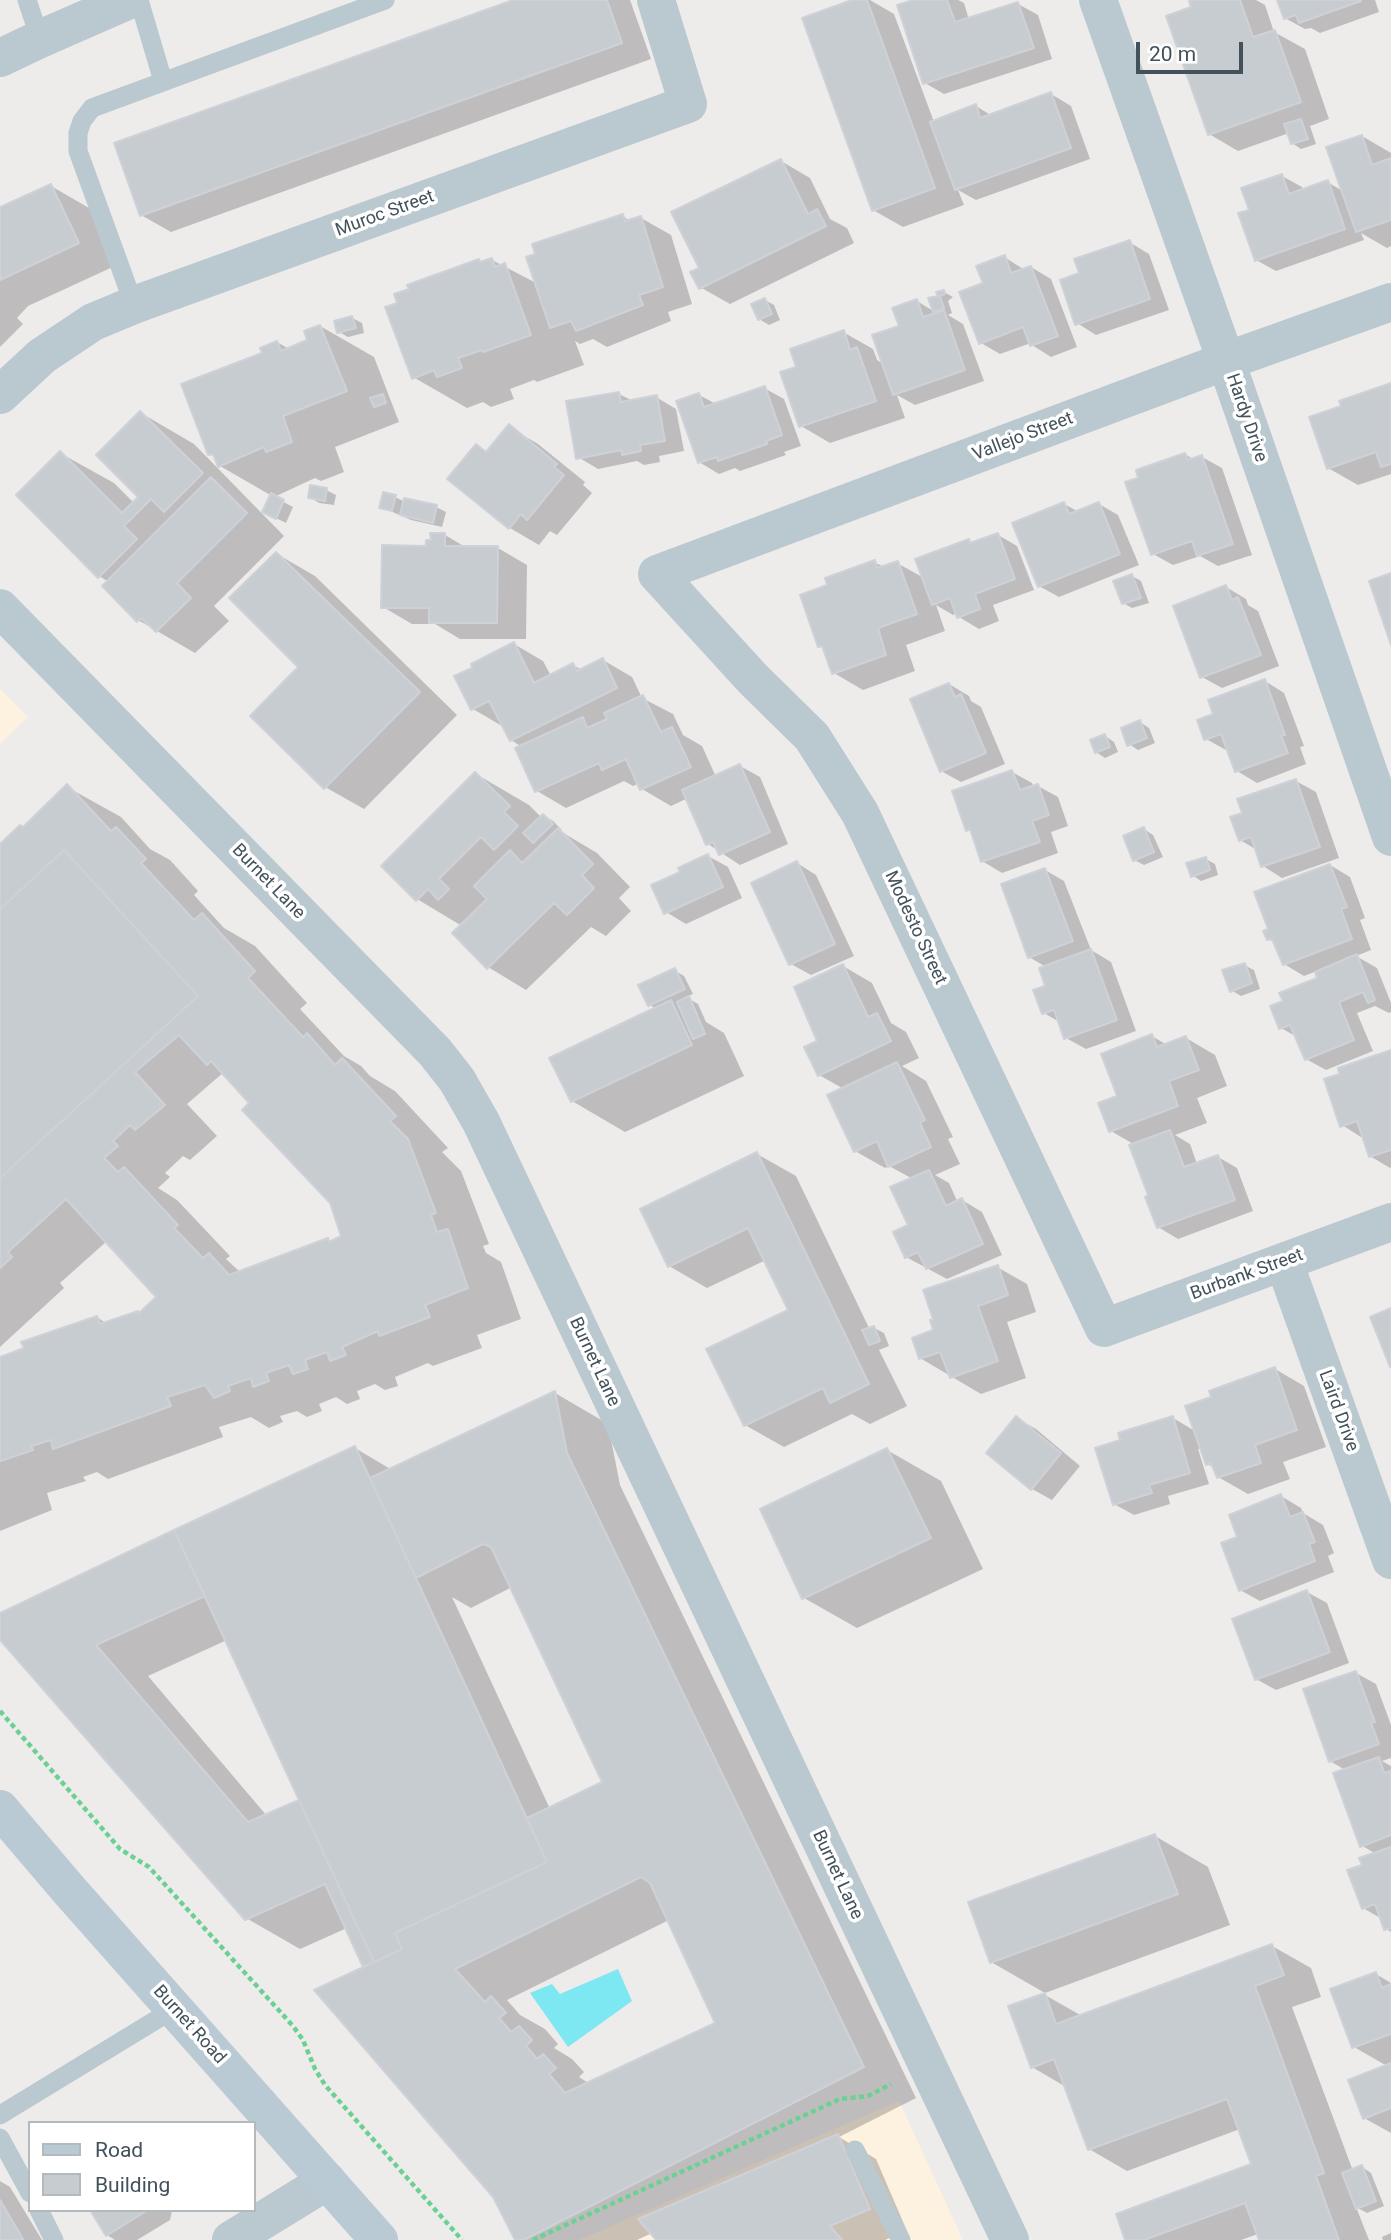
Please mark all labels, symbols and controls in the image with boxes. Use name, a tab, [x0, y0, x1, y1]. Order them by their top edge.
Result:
scale bar	[1139, 28, 1246, 72]
text: 20 m	[1149, 42, 1196, 66]
street label: Muroc Street	[333, 186, 437, 242]
street label: Hardy Drive	[1221, 371, 1271, 465]
street label: Vallejo Street	[970, 408, 1076, 466]
street label: Burnet Lane	[227, 840, 309, 924]
street label: Modesto Street	[879, 868, 951, 988]
street label: Burbank Street	[1188, 1245, 1306, 1305]
street label: Burnet Lane	[564, 1314, 624, 1410]
street label: Laird Drive	[1313, 1367, 1363, 1455]
street label: Burnet Lane	[807, 1827, 867, 1923]
street label: Burnet Road	[148, 1981, 230, 2069]
legend	[28, 2121, 256, 2212]
text: Road	[95, 2138, 143, 2162]
text: Building	[95, 2173, 170, 2197]

